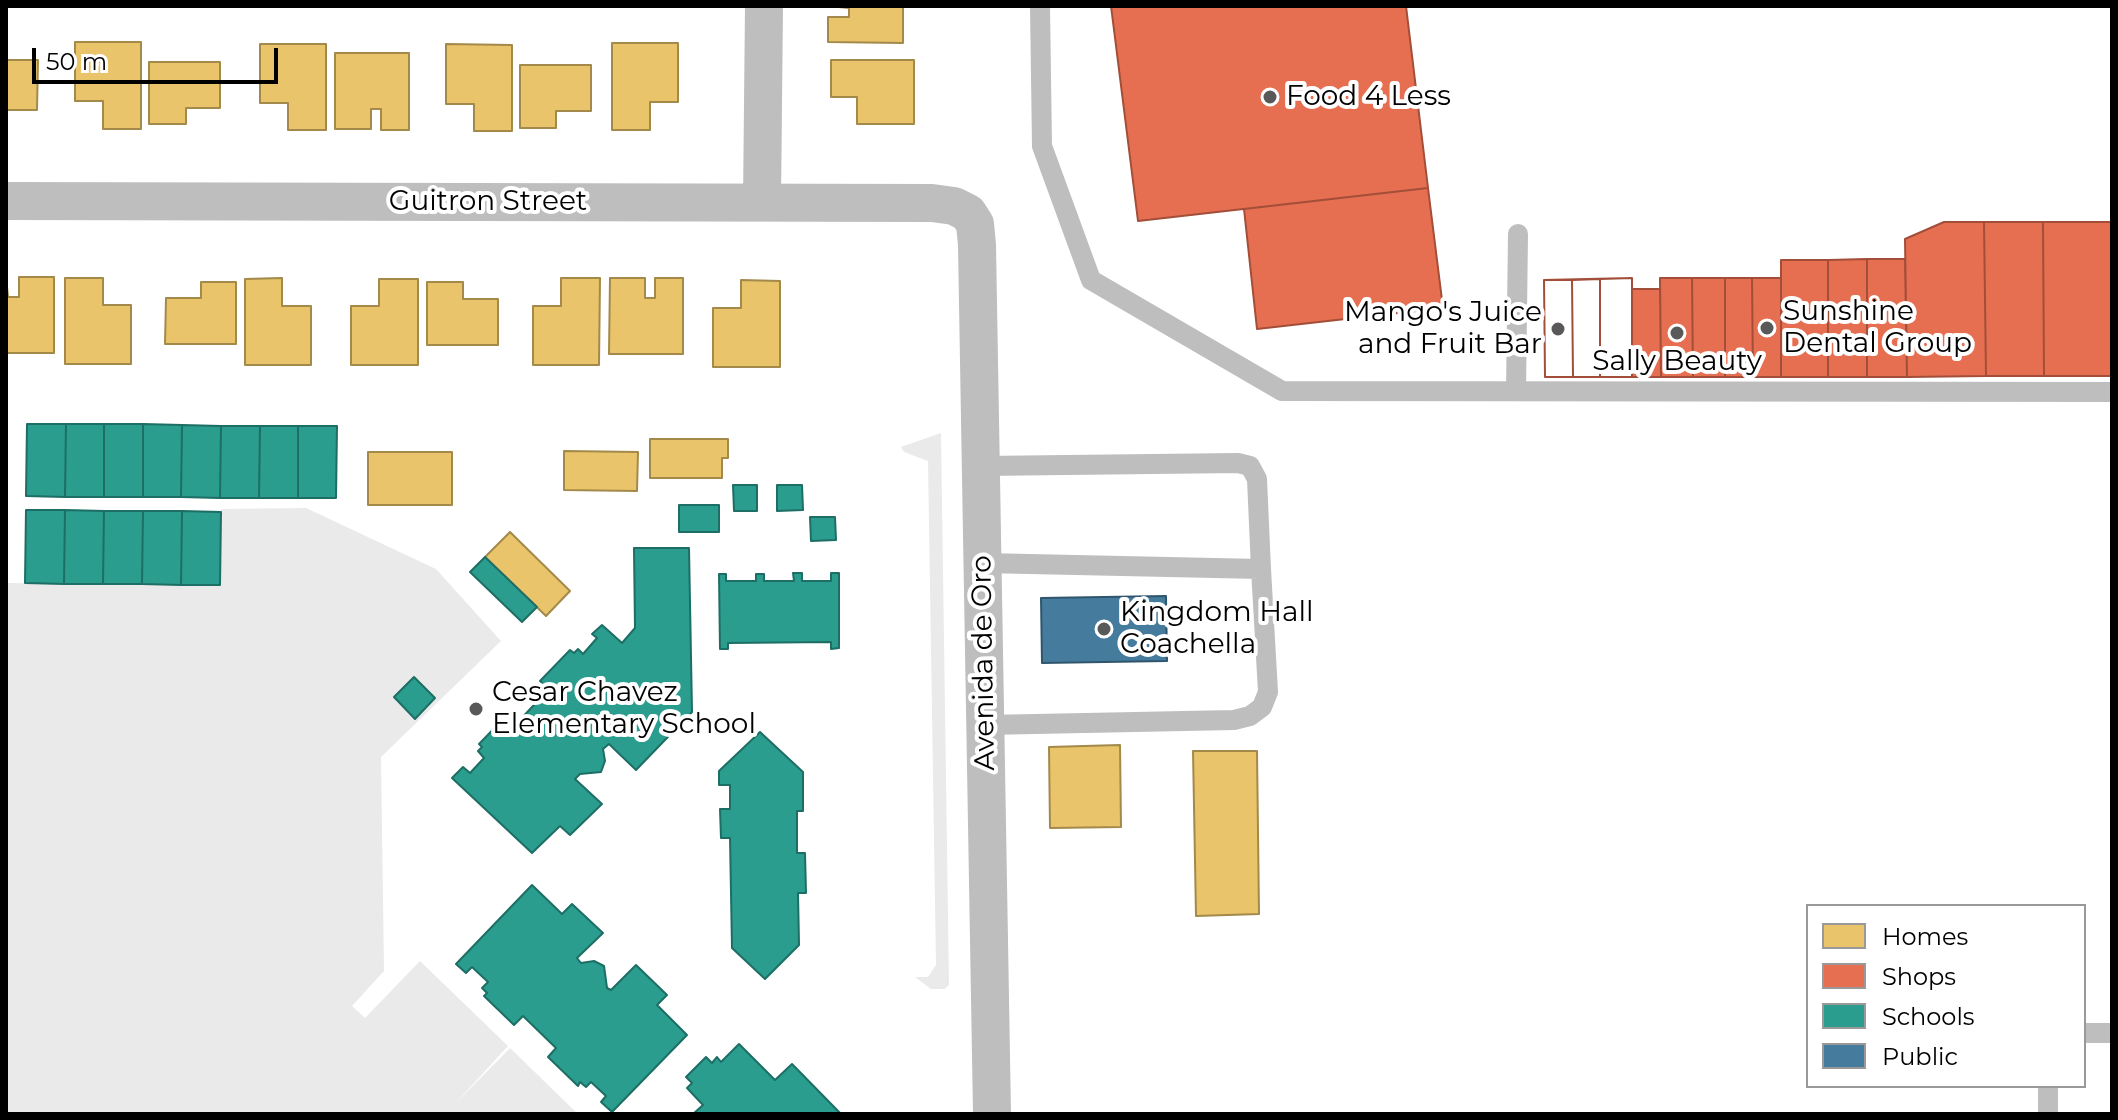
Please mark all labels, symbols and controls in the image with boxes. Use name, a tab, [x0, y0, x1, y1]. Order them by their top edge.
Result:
scale bar	[36, 32, 282, 82]
text: 50 m	[46, 47, 107, 76]
place label: Food 4 Less	[1286, 80, 1451, 114]
marker: Food 4 Less	[1261, 88, 1279, 106]
street label: Guitron Street	[389, 185, 587, 219]
place label: Sunshine Dental Group	[1783, 295, 1972, 361]
place label: Mango's Juice and Fruit Bar	[1344, 296, 1542, 362]
marker: Sunshine Dental Group	[1758, 319, 1776, 337]
marker: Mango's Juice and Fruit Bar	[1549, 320, 1567, 338]
marker: Sally Beauty	[1668, 324, 1686, 342]
place label: Sally Beauty	[1592, 345, 1762, 379]
street label: Avenida de Oro	[965, 555, 1003, 771]
place label: Kingdom Hall Coachella	[1120, 596, 1313, 662]
marker: Kingdom Hall Coachella	[1095, 620, 1113, 638]
place label: Cesar Chavez Elementary School	[492, 676, 756, 742]
marker: Cesar Chavez Elementary School	[467, 700, 485, 718]
legend	[1806, 904, 2086, 1088]
text: Homes	[1882, 922, 1968, 951]
text: Shops	[1882, 962, 1956, 991]
text: Schools	[1882, 1002, 1975, 1031]
text: Public	[1882, 1042, 1958, 1071]

